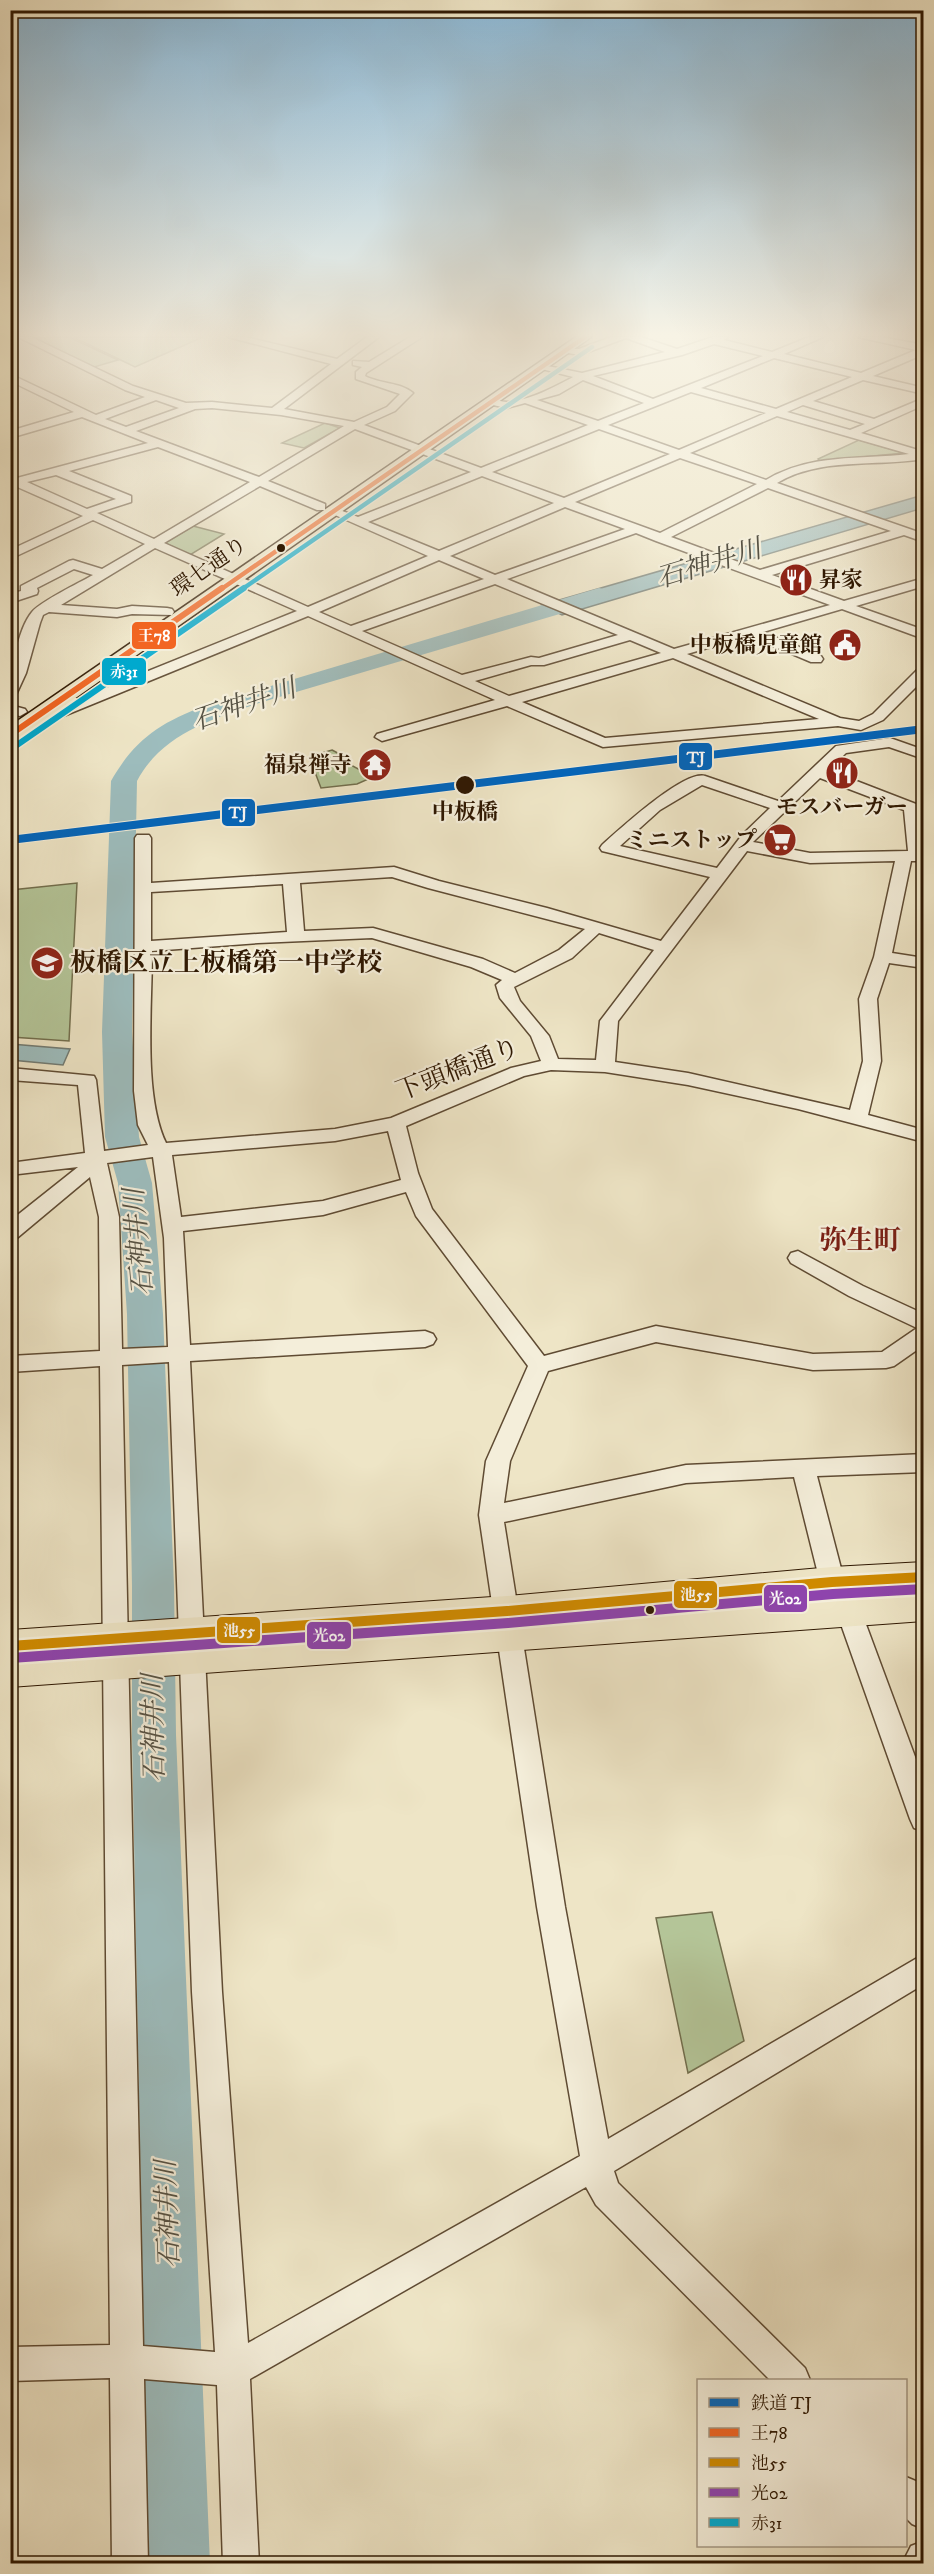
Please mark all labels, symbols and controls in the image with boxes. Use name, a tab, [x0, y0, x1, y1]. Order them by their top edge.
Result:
street label: 環七通り	[165, 531, 253, 603]
water label: 石神井川	[652, 531, 768, 596]
unlabelled marker	[275, 542, 287, 554]
restaurant icon: 昇家	[778, 562, 814, 598]
place label: 昇家	[819, 567, 863, 594]
line badge: 王78	[131, 621, 177, 650]
text: 王78	[138, 626, 170, 646]
public building icon: 中板橋児童館	[827, 627, 863, 663]
place label: 中板橋児童館	[690, 632, 822, 659]
line badge: 赤31	[101, 657, 147, 686]
text: 赤31	[110, 662, 138, 682]
water label: 石神井川	[187, 670, 303, 739]
line badge: TJ	[678, 742, 713, 771]
temple icon: 福泉禅寺	[357, 747, 393, 783]
text: TJ	[686, 748, 706, 768]
place label: 福泉禅寺	[264, 752, 352, 779]
restaurant icon: モスバーガー	[824, 755, 860, 791]
marker: 中板橋	[454, 774, 476, 796]
place label: モスバーガー	[776, 794, 908, 821]
line badge: TJ	[221, 798, 256, 827]
place label: 中板橋	[432, 799, 498, 826]
text: TJ	[228, 803, 248, 823]
supermarket icon: ミニストップ	[762, 822, 798, 858]
place label: ミニストップ	[626, 827, 757, 854]
school or university icon: 板橋区立上板橋第一中学校	[29, 945, 65, 981]
place label: 板橋区立上板橋第一中学校	[70, 947, 382, 980]
street label: 下頭橋通り	[391, 1031, 525, 1109]
water label: 石神井川	[117, 1184, 161, 1297]
district label: 弥生町	[820, 1224, 901, 1258]
line badge: 池55	[673, 1580, 718, 1609]
line badge: 光02	[763, 1584, 808, 1613]
text: 池55	[680, 1585, 712, 1605]
text: 光02	[769, 1589, 802, 1609]
unlabelled marker	[644, 1604, 656, 1616]
line badge: 池55	[216, 1616, 261, 1644]
text: 池55	[223, 1621, 255, 1641]
line badge: 光02	[306, 1621, 352, 1650]
text: 光02	[313, 1626, 346, 1646]
water label: 石神井川	[136, 1671, 172, 1782]
water label: 石神井川	[149, 2156, 187, 2269]
legend	[697, 2379, 907, 2547]
text: 鉄道 TJ	[751, 2393, 812, 2415]
text: 王78	[751, 2423, 788, 2445]
text: 池55	[751, 2453, 787, 2475]
text: 光02	[751, 2483, 788, 2505]
text: 赤31	[751, 2513, 782, 2535]

